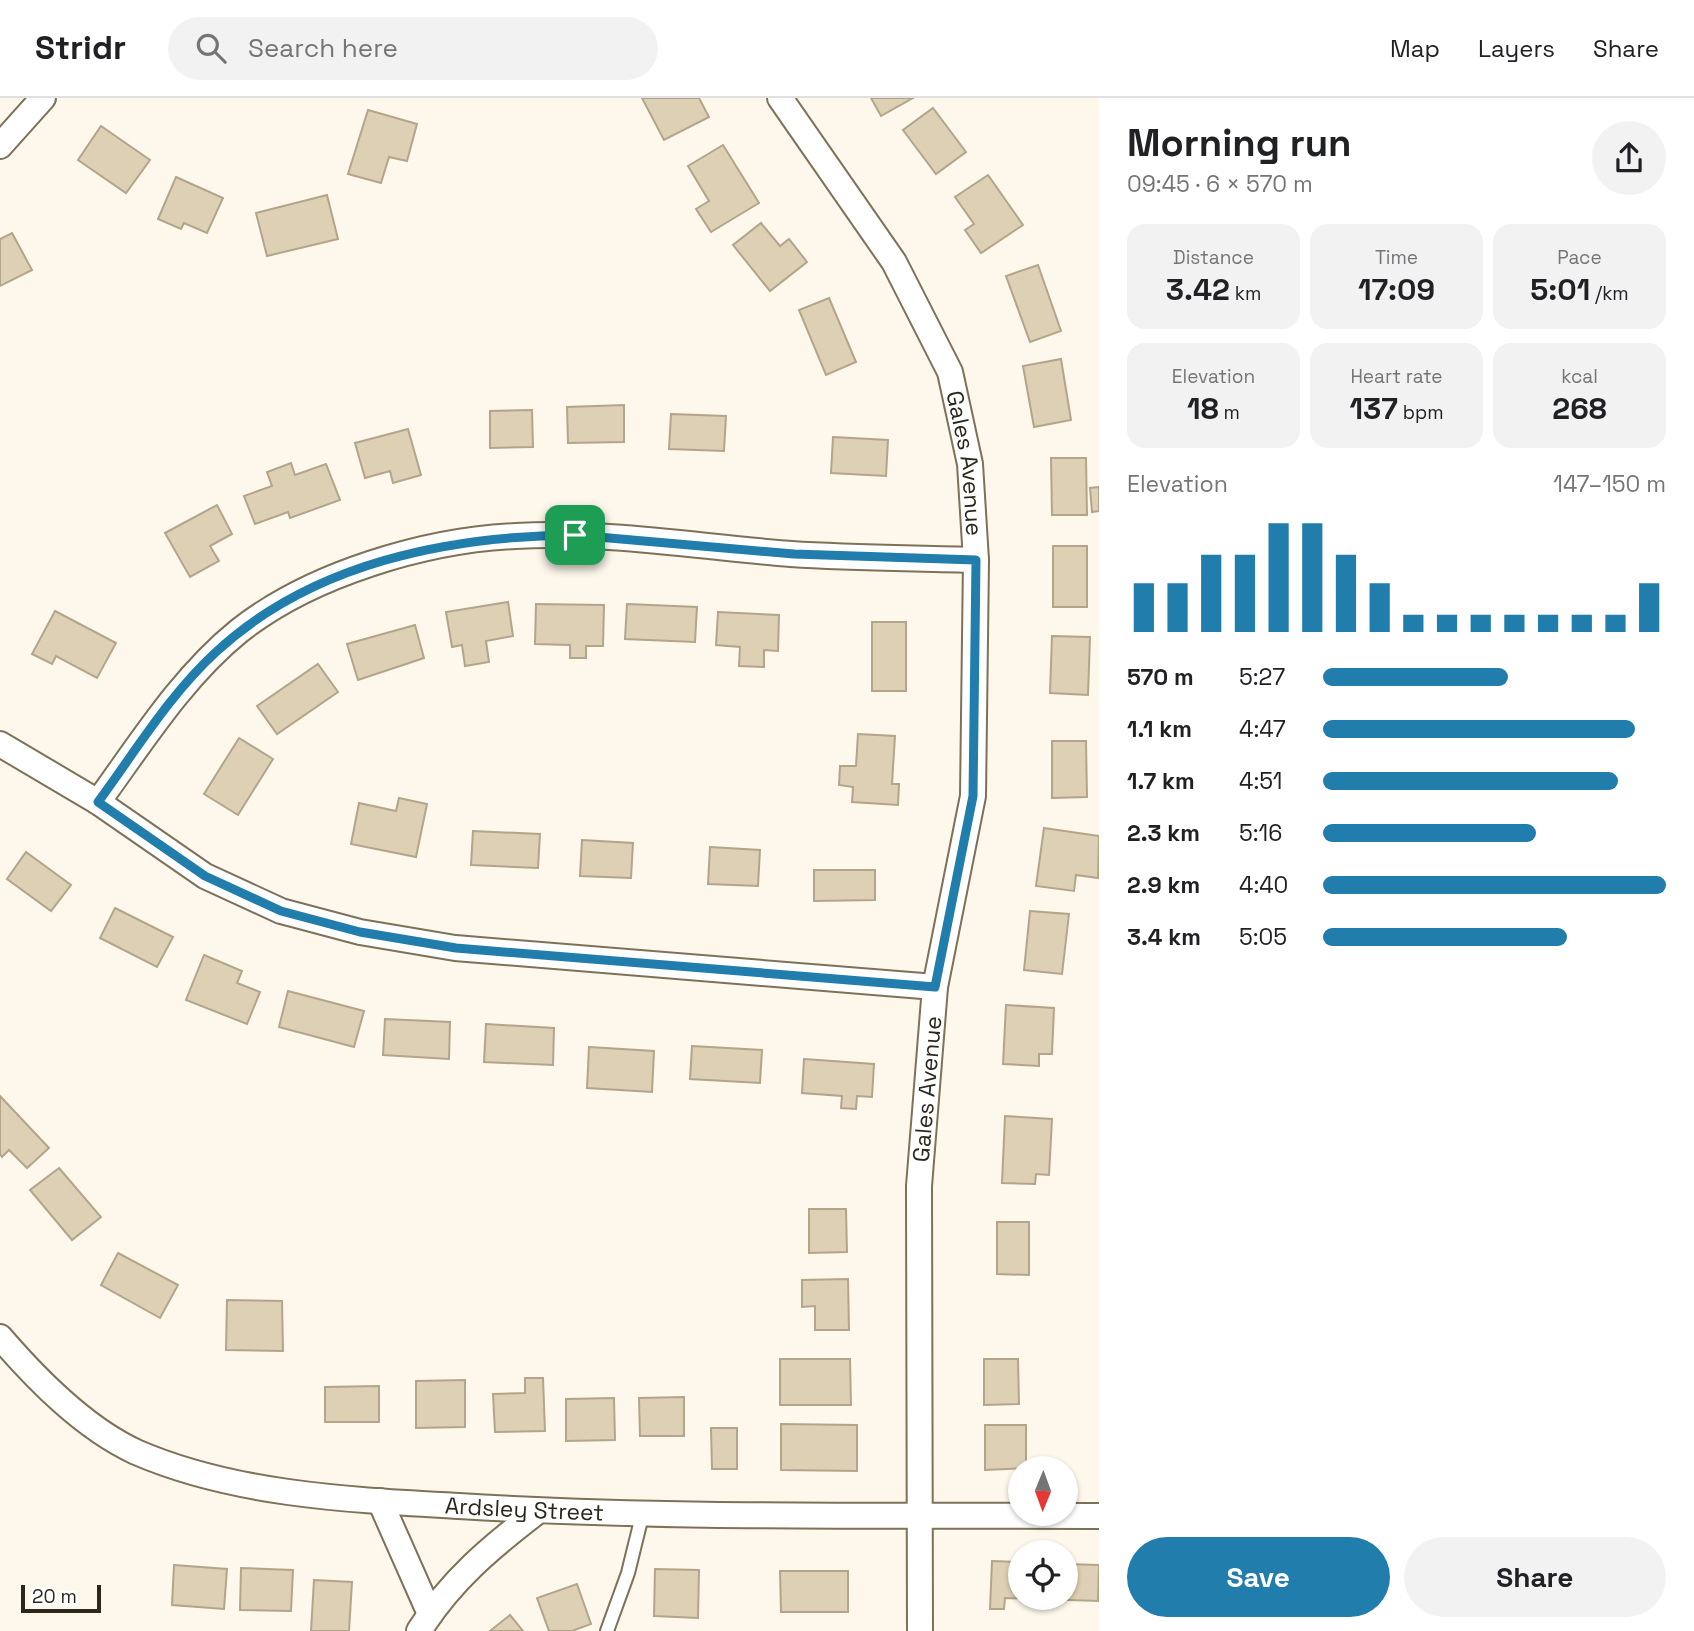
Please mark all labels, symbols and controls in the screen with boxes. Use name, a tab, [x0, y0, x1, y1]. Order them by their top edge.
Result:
search box	[168, 17, 658, 80]
text: Stridr	[35, 27, 126, 69]
icon: search	[192, 29, 230, 67]
text: Search here	[248, 31, 398, 65]
text: Map	[1390, 33, 1440, 64]
text: Layers	[1478, 33, 1555, 64]
text: Share	[1593, 33, 1659, 64]
text: Morning run	[1127, 119, 1352, 167]
button: share	[1592, 121, 1666, 195]
text: 09:45 · 6 × 570 m	[1127, 169, 1313, 199]
text: Distance	[1173, 245, 1254, 270]
text: Time	[1375, 245, 1418, 270]
text: Pace	[1557, 245, 1602, 270]
text: 3.42	[1166, 270, 1230, 309]
text: 17:09	[1358, 270, 1435, 309]
text: 5:01	[1530, 270, 1590, 309]
text: km	[1230, 281, 1261, 306]
text: /km	[1590, 281, 1629, 306]
text: Elevation	[1172, 364, 1255, 389]
text: Heart rate	[1350, 364, 1443, 389]
text: kcal	[1561, 364, 1598, 389]
street label: Gales Avenue	[939, 388, 989, 537]
text: 18	[1187, 389, 1219, 428]
text: 137	[1349, 389, 1398, 428]
text: 268	[1552, 389, 1607, 428]
text: m	[1219, 400, 1240, 425]
text: bpm	[1398, 400, 1444, 425]
text: Elevation	[1127, 469, 1228, 499]
text: 147–150 m	[1553, 469, 1666, 499]
pin	[545, 505, 605, 565]
icon: arrive	[556, 516, 594, 554]
text: 570 m	[1127, 662, 1194, 692]
text: 5:27	[1239, 662, 1285, 692]
text: 1.1 km	[1127, 714, 1192, 744]
text: 4:47	[1239, 714, 1286, 744]
text: 1.7 km	[1127, 766, 1195, 796]
text: 4:51	[1239, 766, 1282, 796]
text: 2.3 km	[1127, 818, 1200, 848]
text: 5:16	[1239, 818, 1282, 848]
text: 2.9 km	[1127, 870, 1200, 900]
text: 4:40	[1239, 870, 1288, 900]
text: 3.4 km	[1127, 922, 1201, 952]
text: 5:05	[1239, 922, 1287, 952]
street label: Gales Avenue	[906, 1015, 948, 1163]
north arrow	[1008, 1456, 1078, 1526]
map controls	[1008, 1456, 1078, 1610]
street label: Ardsley Street	[444, 1490, 604, 1527]
button: Save	[1127, 1537, 1390, 1617]
button: Share	[1404, 1537, 1666, 1617]
button: locate	[1008, 1540, 1078, 1610]
scale bar	[21, 1582, 102, 1614]
text: 20 m	[32, 1584, 77, 1609]

